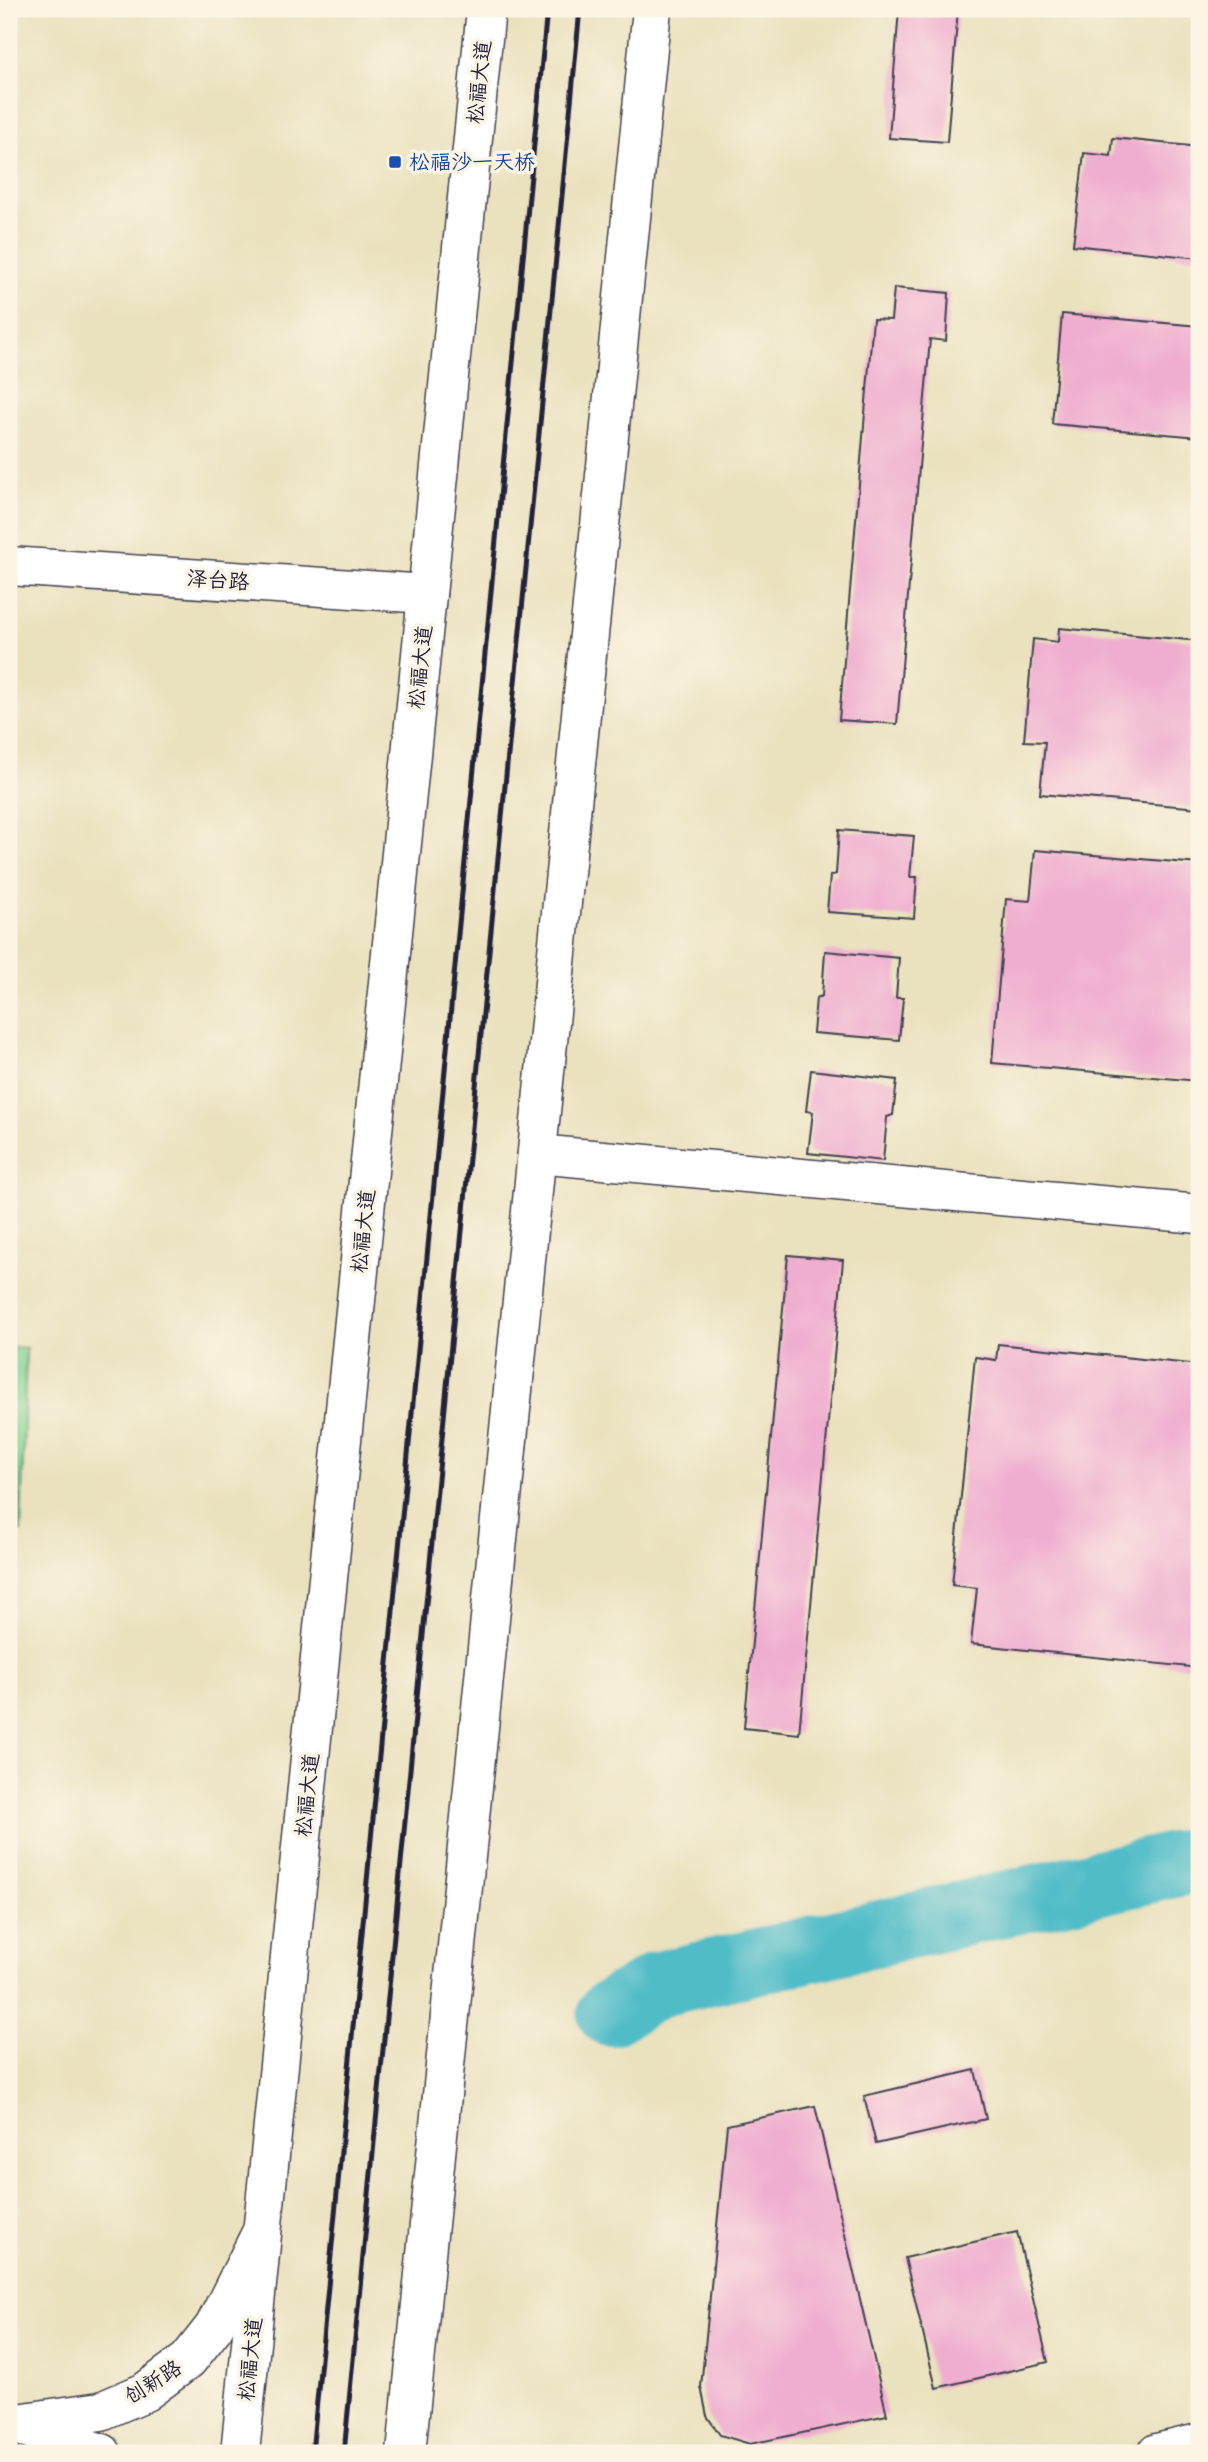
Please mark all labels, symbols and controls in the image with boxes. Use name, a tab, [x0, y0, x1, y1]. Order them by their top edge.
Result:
street label: 松福大道	[465, 39, 499, 125]
place label: 松福沙一天桥	[409, 151, 535, 178]
marker: 松福沙一天桥	[387, 154, 403, 170]
street label: 泽台路	[185, 567, 250, 598]
street label: 松福大道	[406, 624, 440, 710]
street label: 松福大道	[349, 1188, 383, 1274]
street label: 松福大道	[293, 1752, 327, 1838]
street label: 松福大道	[236, 2316, 270, 2402]
street label: 创新路	[120, 2356, 188, 2412]

